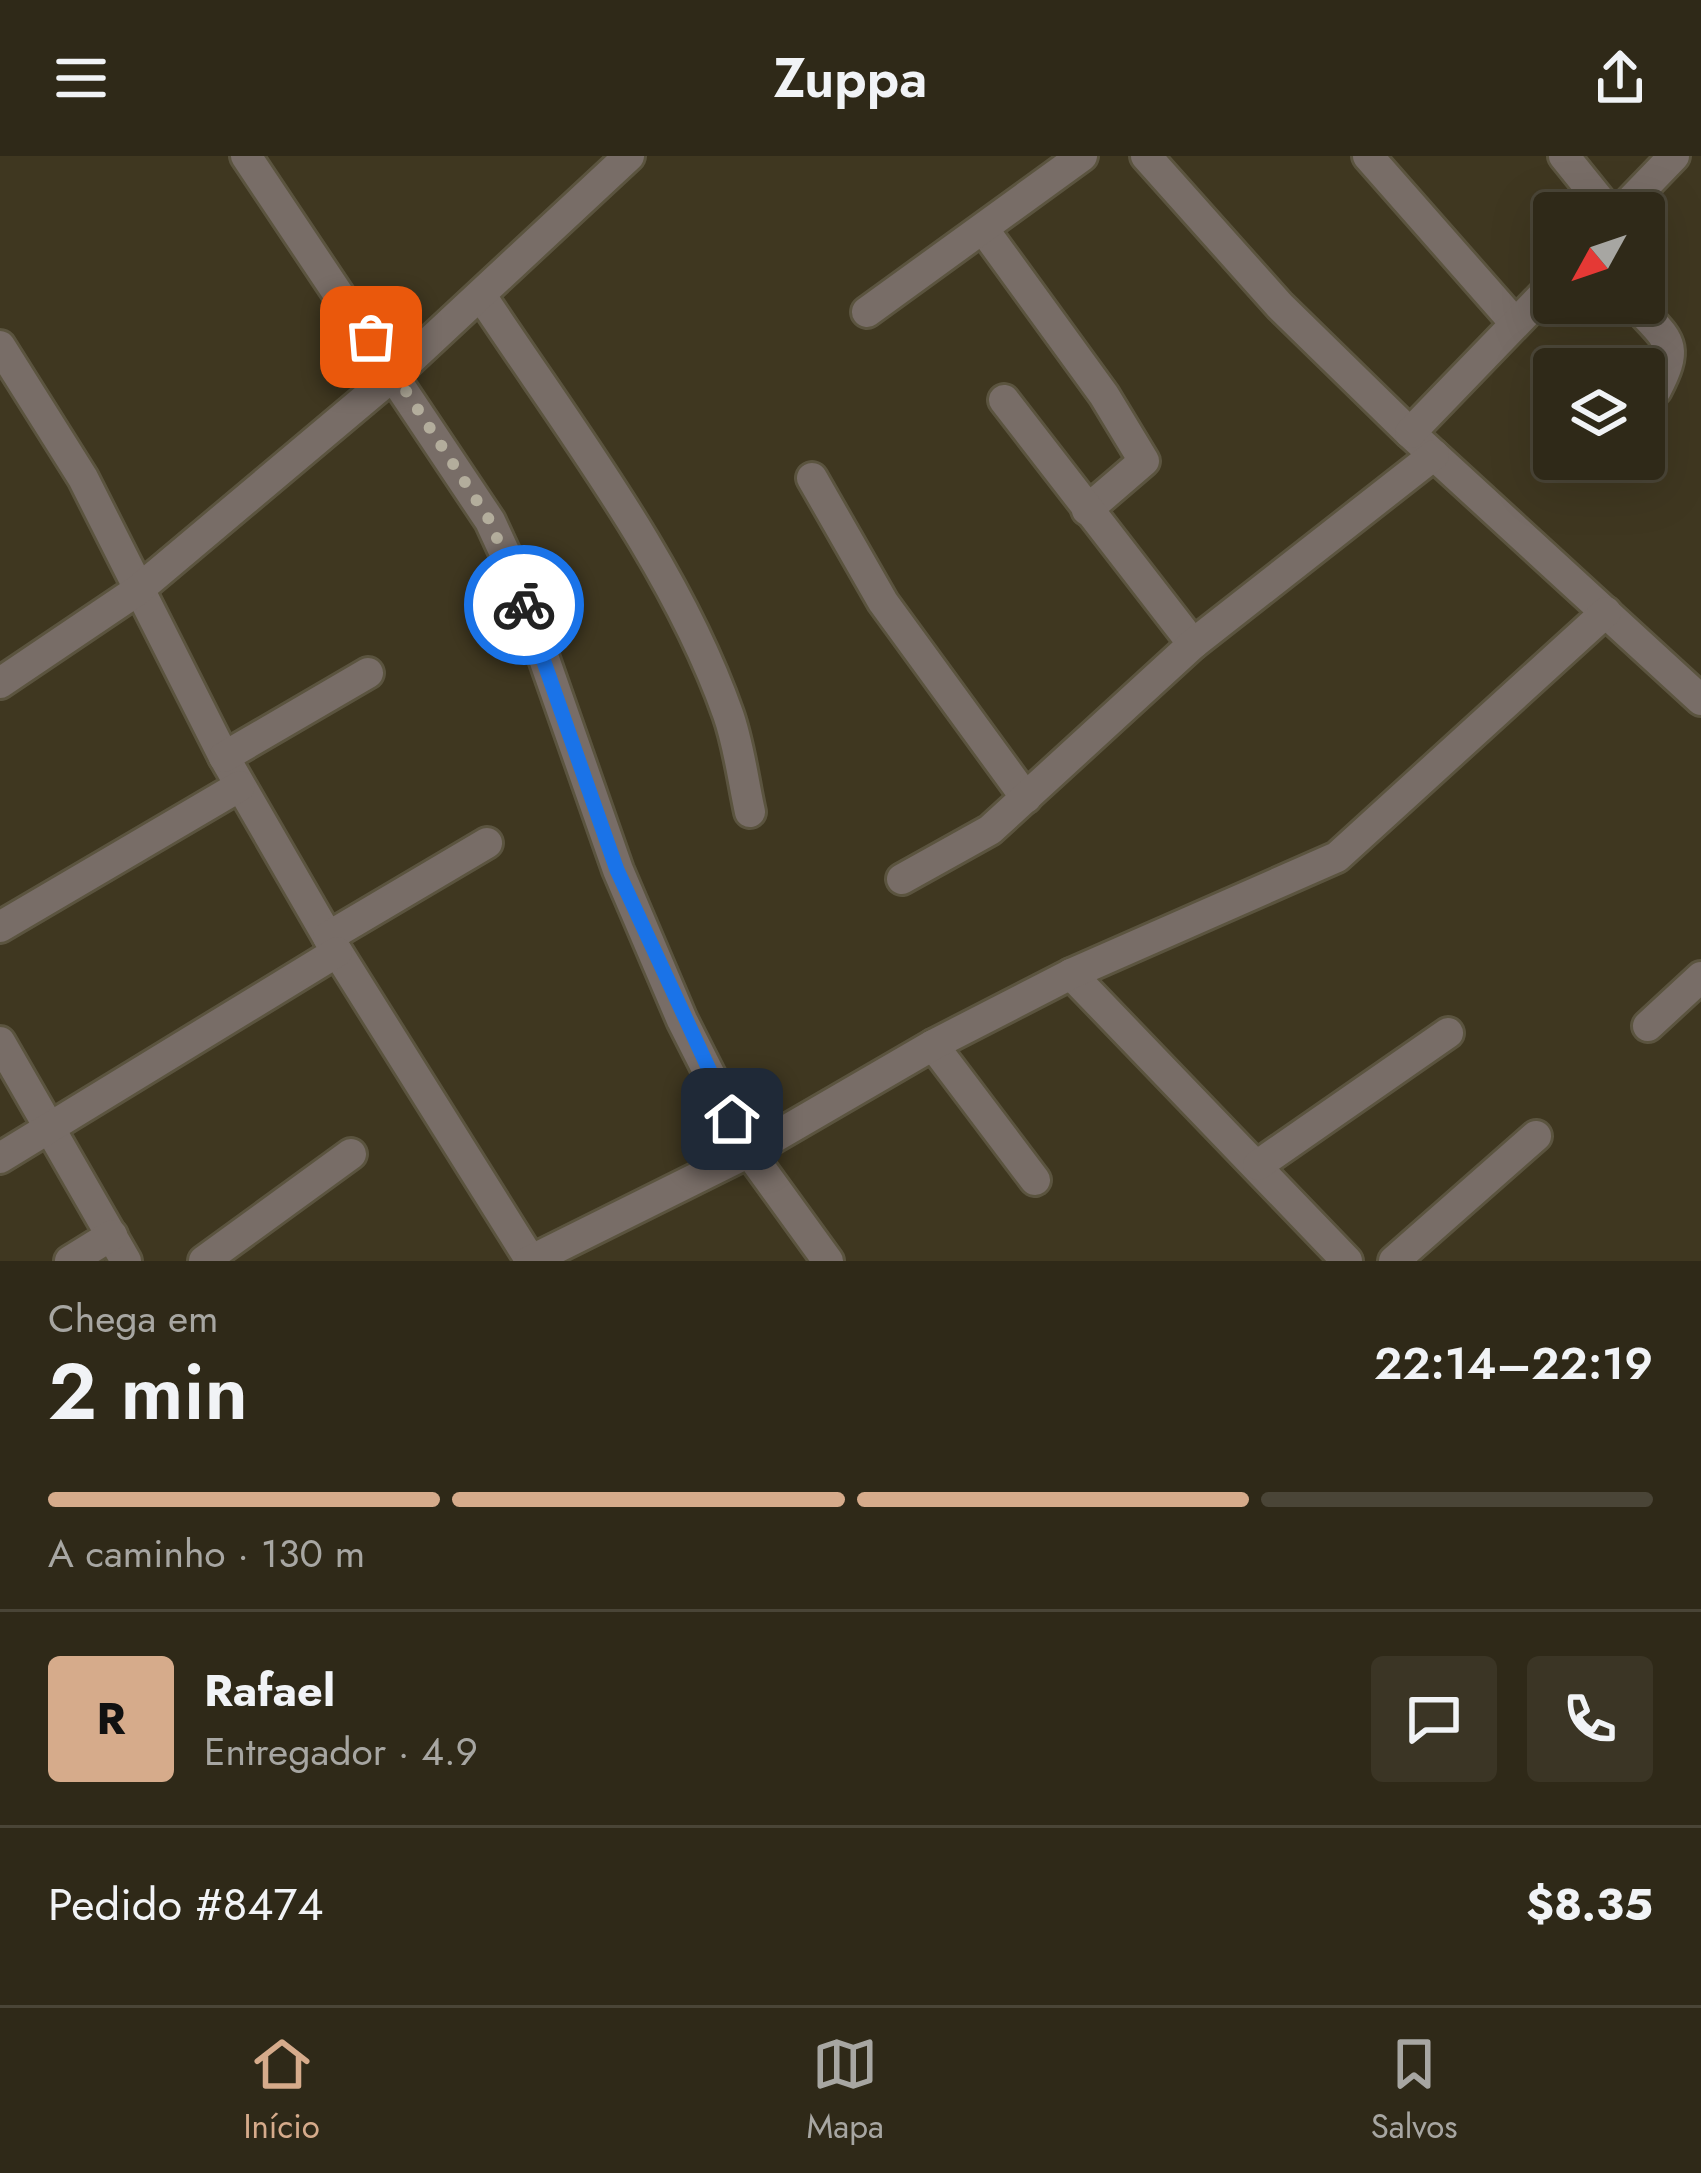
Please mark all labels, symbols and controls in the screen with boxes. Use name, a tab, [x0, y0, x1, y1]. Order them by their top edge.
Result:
text: Zuppa	[774, 39, 927, 117]
icon: menu	[48, 45, 114, 111]
icon: share	[1587, 45, 1653, 111]
north arrow	[1533, 192, 1665, 324]
map controls	[1533, 192, 1665, 480]
pin	[320, 286, 422, 388]
icon: bag	[338, 304, 404, 370]
button: layers	[1533, 348, 1665, 480]
courier	[464, 545, 584, 665]
icon: bike	[491, 572, 557, 638]
pin	[681, 1068, 783, 1170]
icon: home	[699, 1086, 765, 1152]
text: Chega em	[48, 1290, 218, 1347]
text: 22:14–22:19	[1374, 1331, 1653, 1396]
text: 2 min	[48, 1336, 248, 1448]
text: A caminho · 130 m	[48, 1525, 365, 1582]
button: chat	[1371, 1656, 1497, 1782]
button: phone	[1527, 1656, 1653, 1782]
text: Rafael	[204, 1658, 335, 1723]
text: R	[96, 1686, 126, 1751]
text: Entregador · 4.9	[204, 1723, 478, 1780]
text: Pedido #8474	[48, 1872, 323, 1937]
text: $8.35	[1526, 1872, 1653, 1937]
tab: Início	[243, 2031, 320, 2150]
tab: Mapa	[807, 2031, 884, 2150]
tab: Salvos	[1371, 2031, 1458, 2150]

